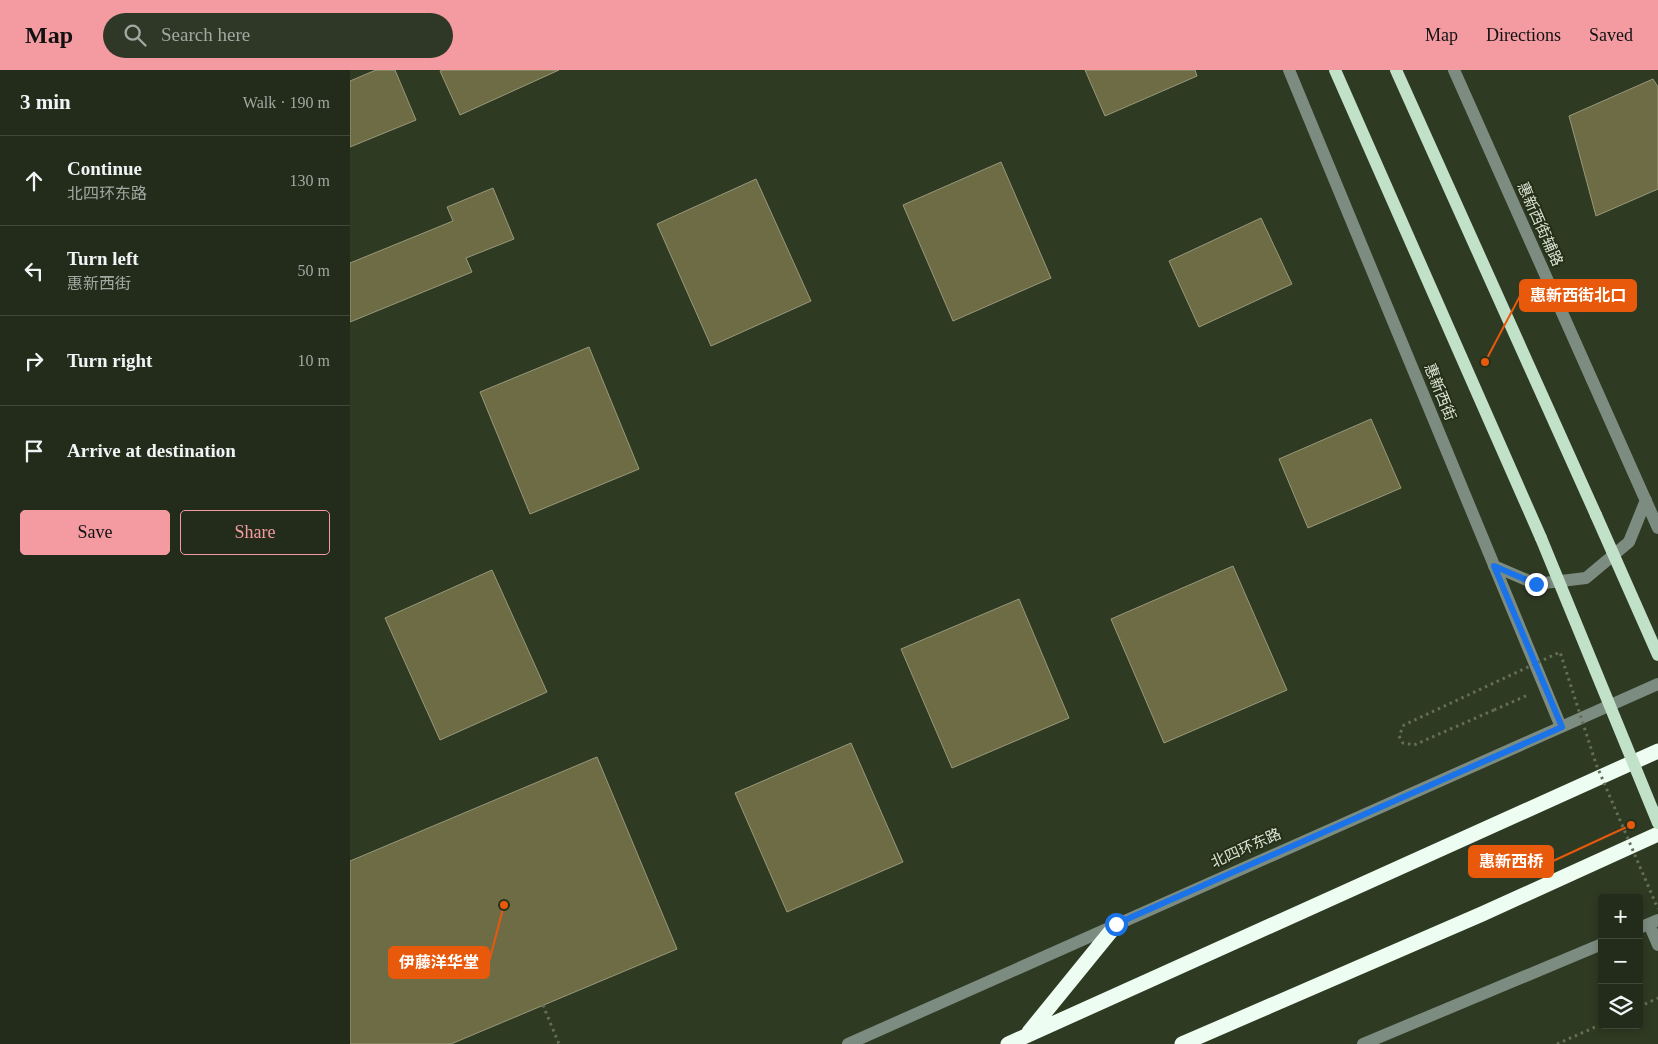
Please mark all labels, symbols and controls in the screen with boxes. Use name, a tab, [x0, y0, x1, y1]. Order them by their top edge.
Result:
search box	[103, 13, 453, 58]
icon: search	[121, 21, 149, 49]
text: Map	[25, 22, 73, 48]
text: Search here	[161, 24, 250, 45]
text: Map	[1425, 25, 1458, 45]
text: Directions	[1486, 25, 1561, 45]
text: Saved	[1589, 25, 1633, 45]
text: 3 min	[20, 90, 71, 114]
text: Walk · 190 m	[243, 94, 330, 111]
text: Continue	[67, 158, 142, 179]
icon: ahead	[20, 167, 48, 195]
text: 130 m	[290, 172, 330, 189]
street label: 惠新西街辅路	[1514, 180, 1566, 268]
text: 北四环东路	[67, 185, 147, 202]
text: Turn left	[67, 248, 139, 269]
icon: left	[20, 257, 48, 285]
text: 50 m	[298, 262, 330, 279]
text: 惠新西街	[67, 275, 131, 292]
callout: 惠新西街北口	[1520, 280, 1636, 311]
text: 惠新西街北口	[1530, 287, 1626, 304]
icon: right	[20, 347, 48, 375]
text: Turn right	[67, 350, 152, 371]
text: 10 m	[298, 352, 330, 369]
street label: 惠新西街	[1421, 361, 1459, 423]
icon: arrive	[20, 437, 48, 465]
text: Arrive at destination	[67, 440, 236, 461]
button: Save	[20, 510, 170, 555]
button: Share	[180, 510, 330, 555]
route end	[1525, 573, 1548, 596]
street label: 北四环东路	[1208, 825, 1284, 871]
callout: 惠新西桥	[1469, 846, 1553, 877]
text: 惠新西桥	[1479, 853, 1544, 870]
map controls	[1598, 894, 1643, 1029]
button: +	[1598, 894, 1643, 939]
route start	[1105, 913, 1128, 936]
button: −	[1598, 939, 1643, 984]
callout: 伊藤洋华堂	[389, 947, 489, 978]
text: 伊藤洋华堂	[398, 953, 479, 971]
button: layers	[1598, 984, 1643, 1029]

